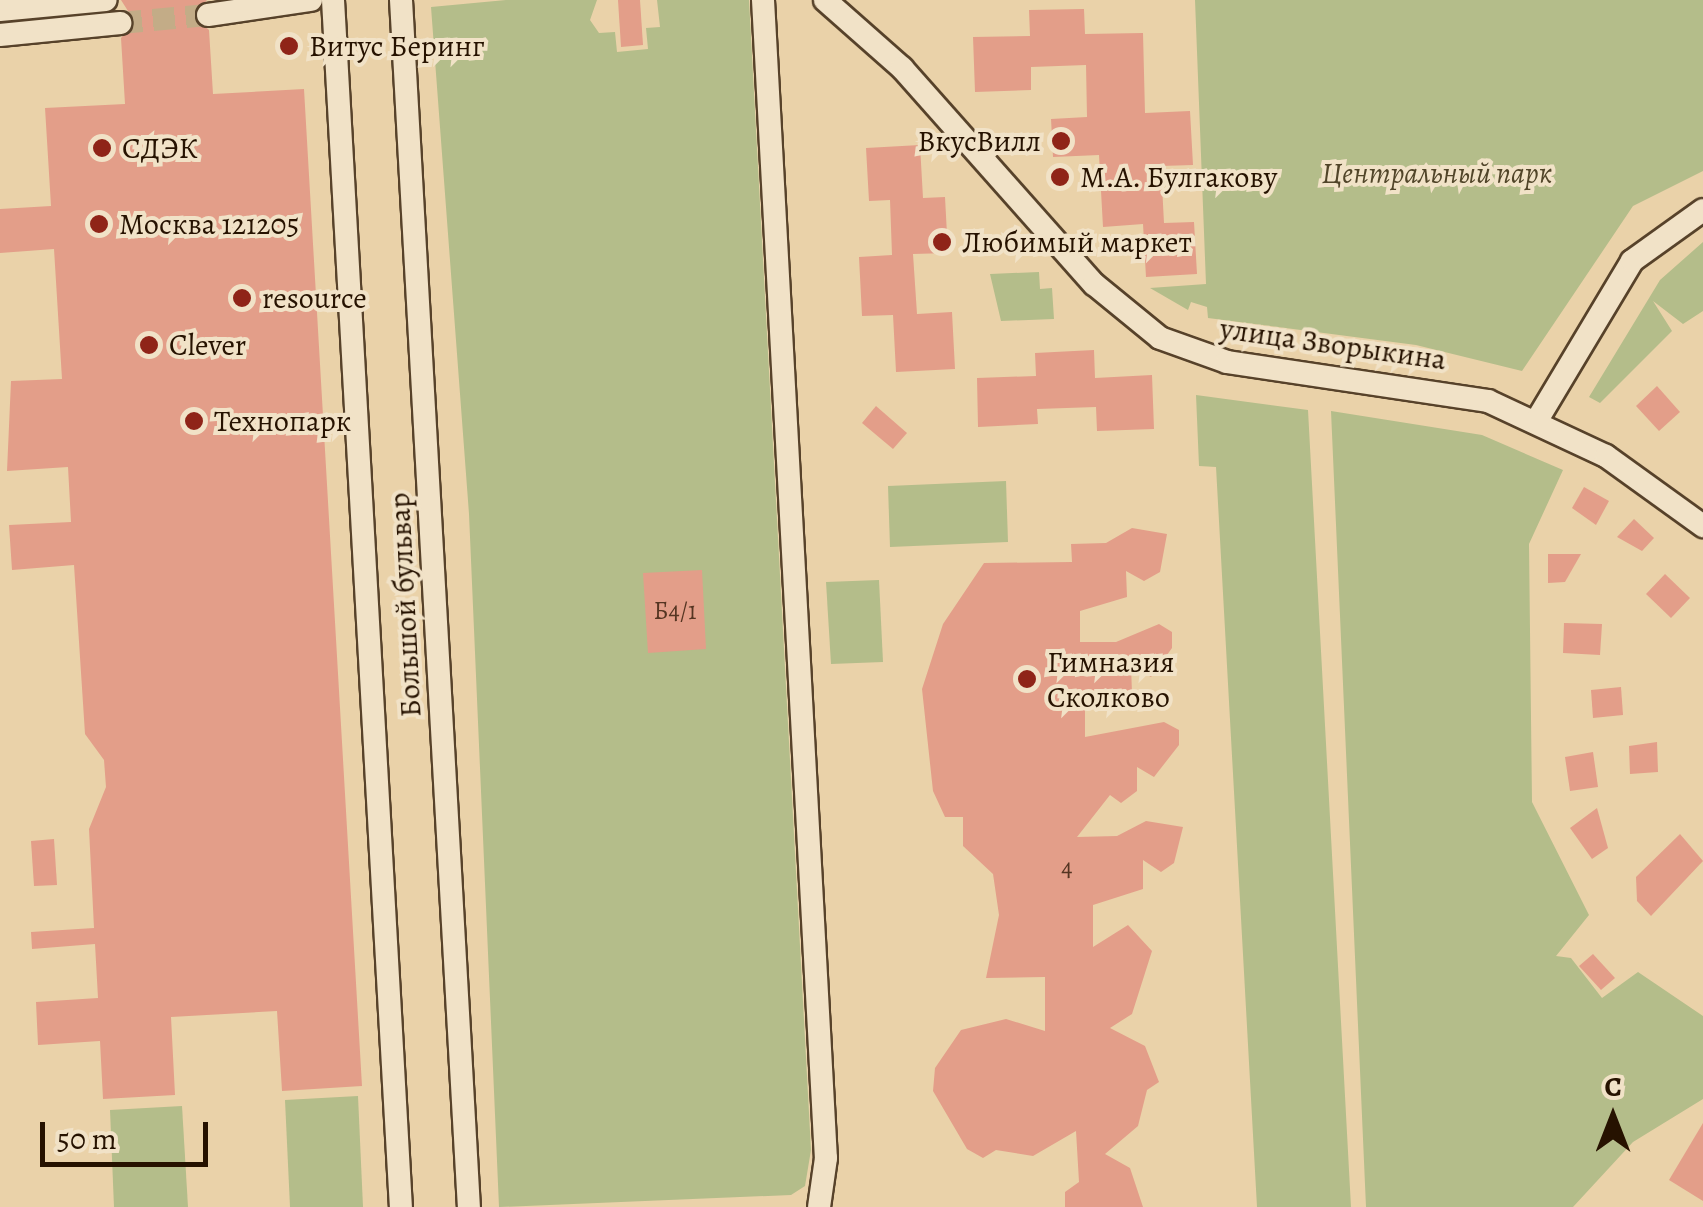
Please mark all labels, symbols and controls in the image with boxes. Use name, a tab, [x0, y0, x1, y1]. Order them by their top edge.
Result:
place label: Витус Беринг	[309, 28, 484, 64]
marker: Витус Беринг	[278, 35, 300, 57]
place label: ВкусВилл	[918, 123, 1041, 159]
place label: СДЭК	[122, 130, 198, 166]
marker: ВкусВилл	[1050, 130, 1072, 152]
marker: СДЭК	[91, 137, 113, 159]
park label: Центральный парк	[1322, 155, 1552, 191]
place label: М.А. Булгакову	[1080, 159, 1278, 195]
marker: М.А. Булгакову	[1049, 166, 1071, 188]
place label: Москва 121205	[119, 206, 299, 242]
marker: Москва 121205	[88, 213, 110, 235]
place label: Любимый маркет	[962, 224, 1192, 260]
marker: Любимый маркет	[931, 231, 953, 253]
place label: resource	[262, 280, 367, 316]
marker: resource	[231, 287, 253, 309]
street label: улица Зворыкина	[1218, 310, 1448, 378]
place label: Clever	[169, 327, 246, 363]
marker: Clever	[138, 334, 160, 356]
place label: Технопарк	[214, 403, 351, 439]
marker: Технопарк	[183, 410, 205, 432]
street label: Большой бульвар	[381, 492, 429, 718]
house number: Б4/1	[654, 596, 696, 626]
place label: Гимназия Сколково	[1047, 644, 1174, 714]
marker: Гимназия Сколково	[1016, 668, 1038, 690]
house number: 4	[1061, 853, 1073, 883]
north arrow	[1563, 1067, 1663, 1167]
text: С	[1604, 1068, 1622, 1106]
scale bar	[45, 1102, 212, 1164]
text: 50 m	[57, 1119, 117, 1159]

